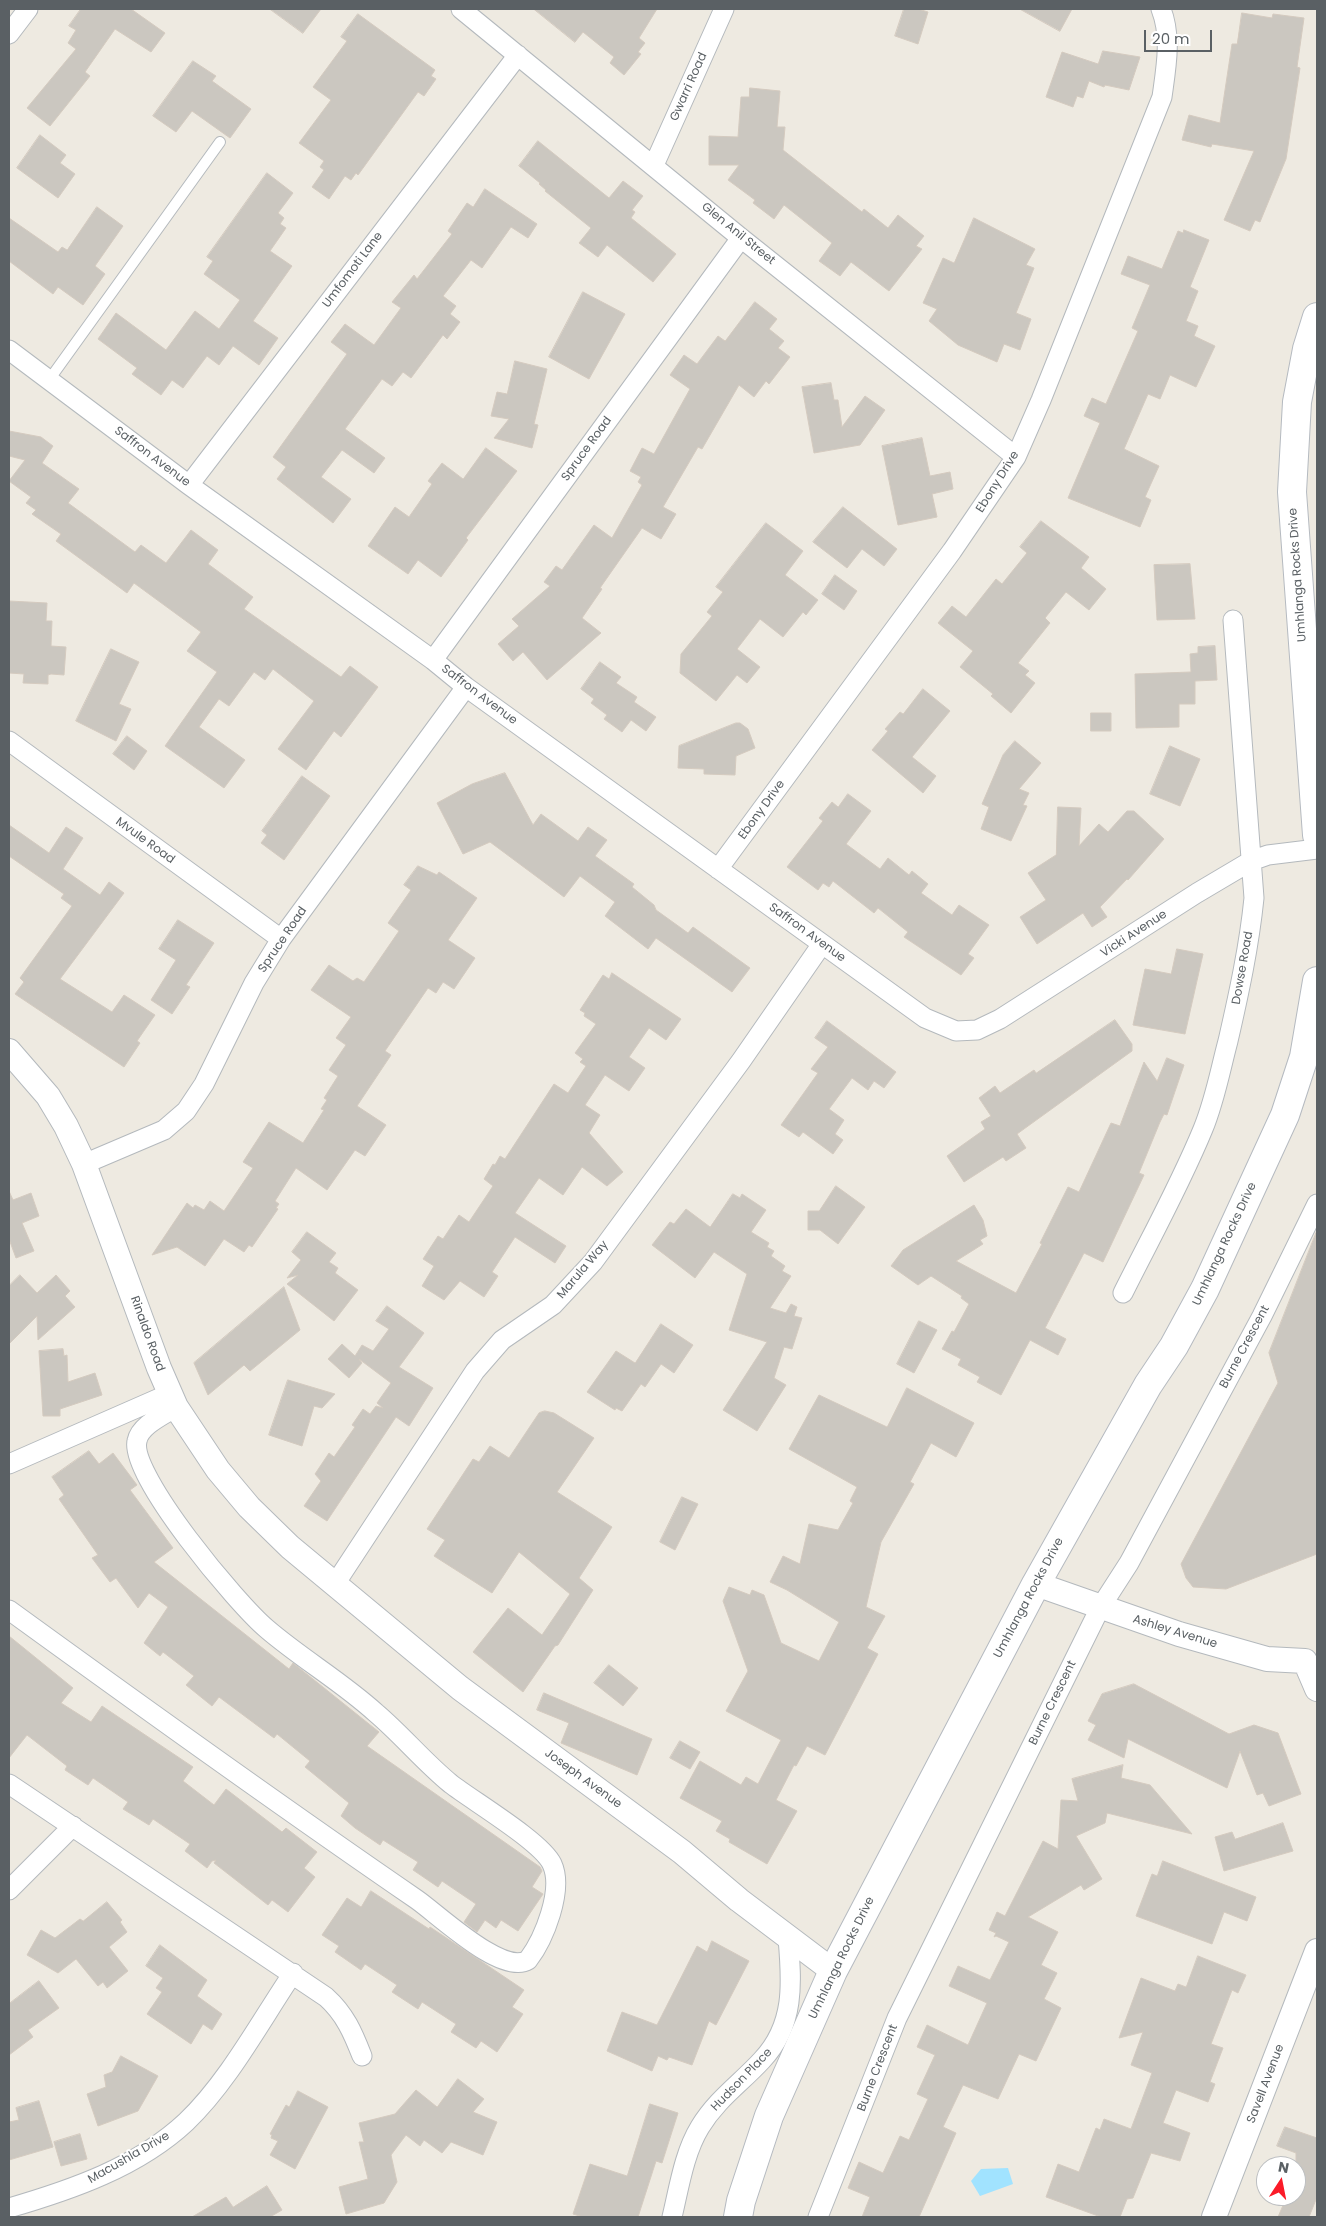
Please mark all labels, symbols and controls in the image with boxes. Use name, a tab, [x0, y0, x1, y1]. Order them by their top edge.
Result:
scale bar	[1146, 20, 1214, 52]
text: 20 m	[1152, 28, 1190, 49]
street label: Gwarri Road	[667, 50, 711, 124]
street label: Glen Anil Street	[698, 200, 778, 268]
street label: Umfomoti Lane	[320, 229, 386, 311]
street label: Spruce Road	[559, 414, 615, 484]
street label: Saffron Avenue	[111, 424, 193, 490]
street label: Ebony Drive	[973, 449, 1023, 515]
street label: Umhlanga Rocks Drive	[1286, 508, 1310, 642]
street label: Saffron Avenue	[438, 662, 520, 728]
street label: Ebony Drive	[736, 778, 788, 842]
street label: Mvule Road	[113, 815, 177, 867]
street label: Saffron Avenue	[766, 900, 848, 966]
street label: Spruce Road	[256, 904, 310, 976]
street label: Vicki Avenue	[1098, 907, 1170, 961]
street label: Dowse Road	[1229, 930, 1257, 1006]
street label: Umhlanga Rocks Drive	[1190, 1180, 1260, 1308]
street label: Marula Way	[555, 1238, 611, 1302]
street label: Rinaldo Road	[127, 1294, 167, 1374]
street label: Burne Crescent	[1217, 1303, 1273, 1391]
street label: Umhlanga Rocks Drive	[991, 1535, 1067, 1661]
street label: Ashley Avenue	[1131, 1612, 1219, 1652]
street label: Burne Crescent	[1026, 1658, 1080, 1748]
street label: Joseph Avenue	[542, 1746, 624, 1812]
street label: Umhlanga Rocks Drive	[806, 1894, 878, 2022]
street label: Burne Crescent	[855, 2022, 901, 2114]
street label: Savell Avenue	[1244, 2042, 1288, 2126]
street label: Hudson Place	[708, 2046, 776, 2114]
street label: Macushla Drive	[86, 2129, 172, 2187]
north arrow	[1256, 2156, 1306, 2206]
text: N	[1277, 2156, 1291, 2178]

